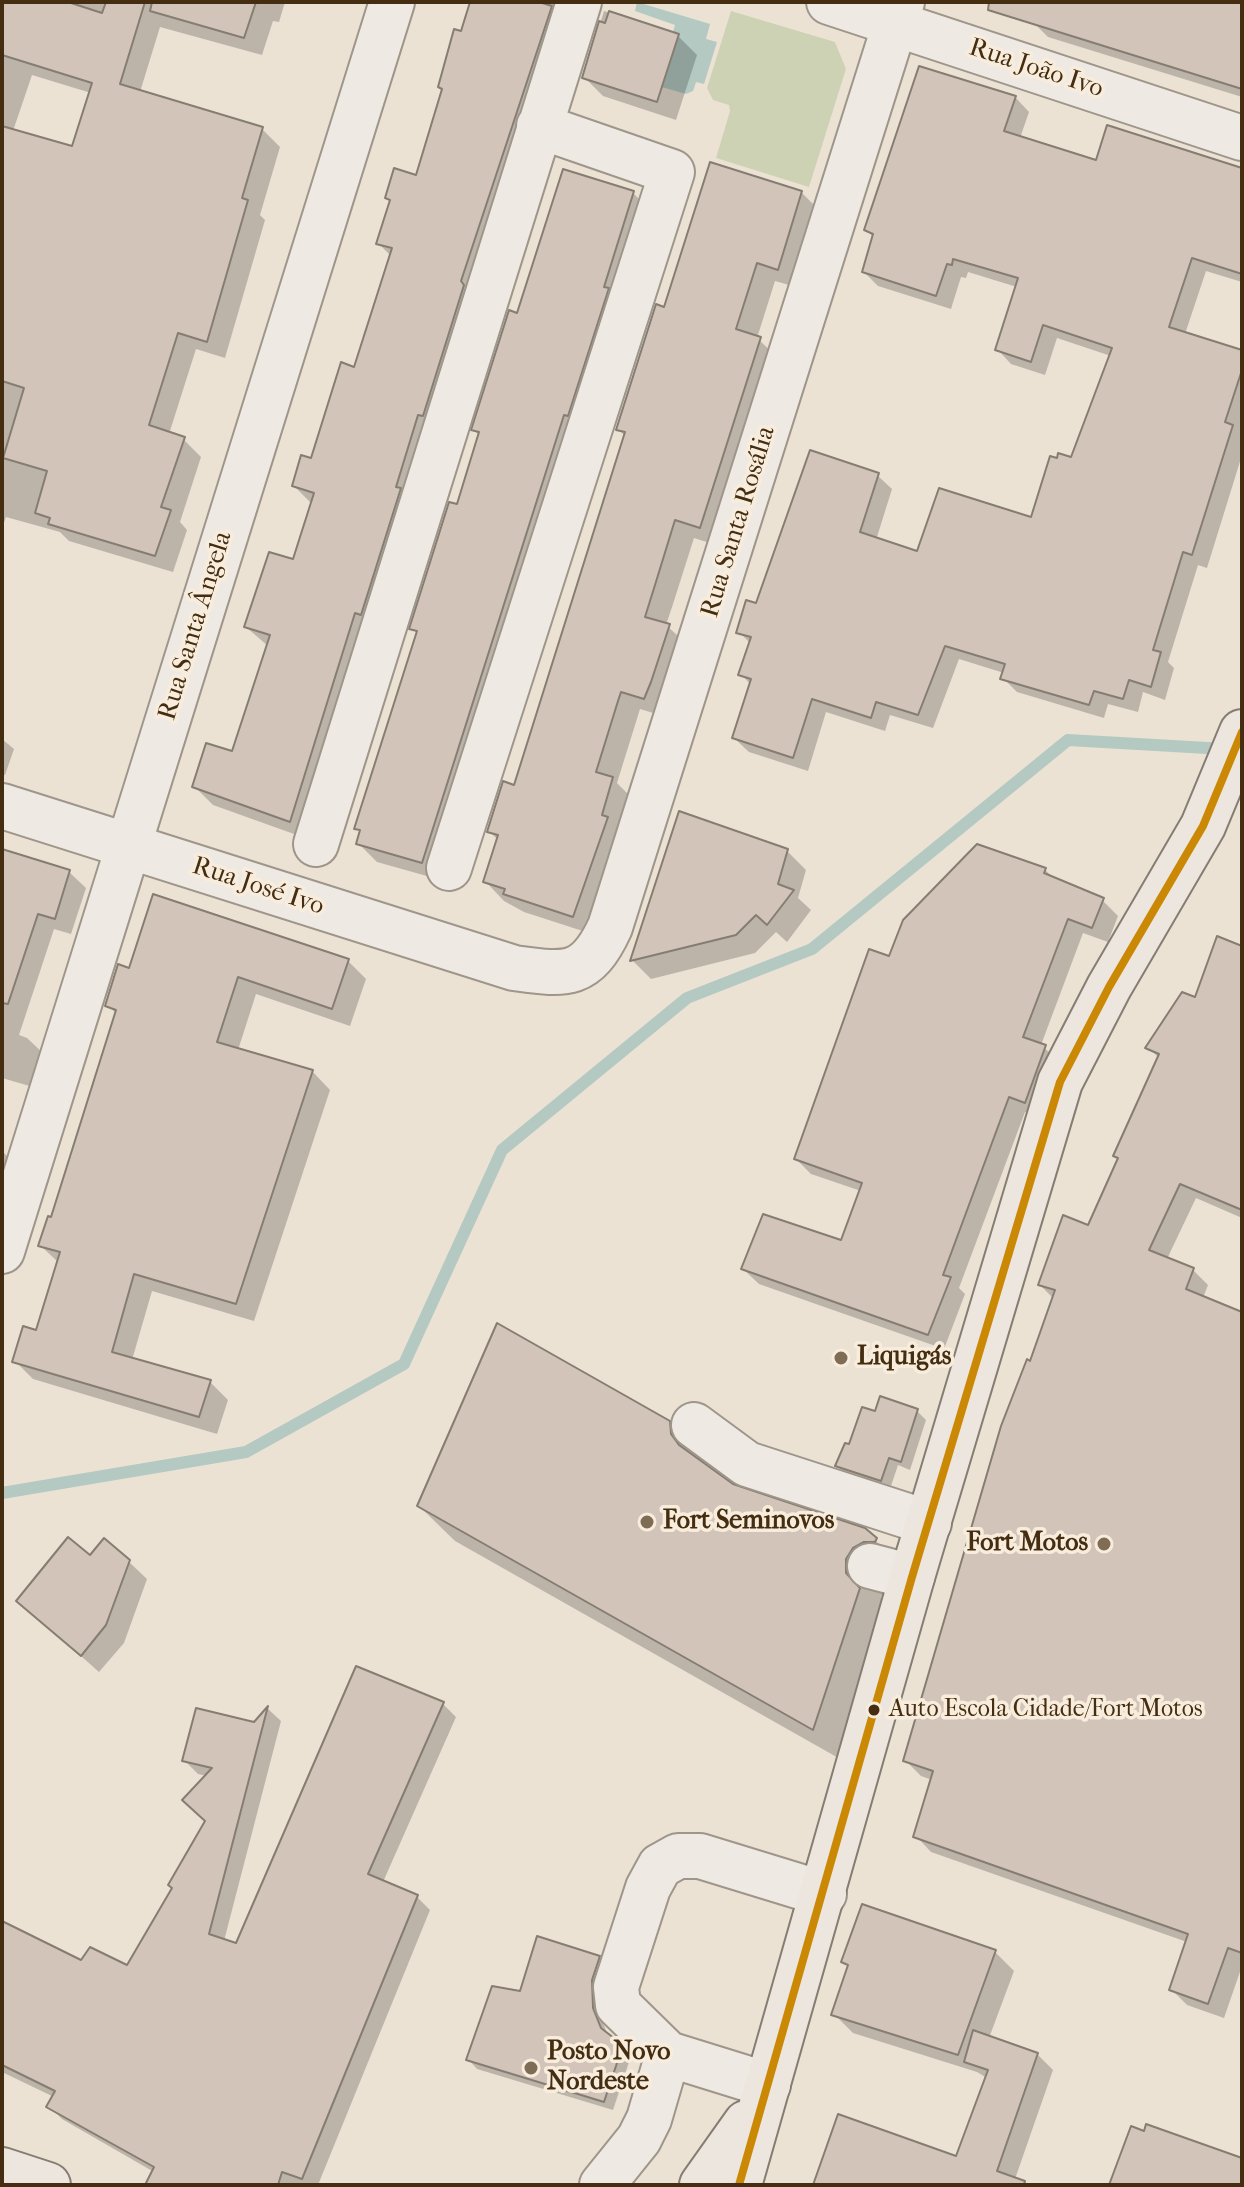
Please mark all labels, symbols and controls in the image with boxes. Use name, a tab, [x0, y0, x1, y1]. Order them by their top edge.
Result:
street label: Rua João Ivo	[965, 33, 1107, 105]
street label: Rua Santa Rosália	[695, 423, 783, 621]
street label: Rua Santa Ângela	[152, 528, 240, 724]
street label: Rua José Ivo	[188, 851, 328, 923]
place label: Liquigás	[857, 1342, 951, 1374]
marker: Liquigás	[832, 1349, 850, 1367]
place label: Fort Seminovos	[663, 1506, 834, 1538]
marker: Fort Seminovos	[638, 1513, 656, 1531]
place label: Fort Motos	[967, 1528, 1088, 1560]
marker: Fort Motos	[1095, 1535, 1113, 1553]
place label: Auto Escola Cidade/Fort Motos	[889, 1696, 1203, 1724]
marker: Auto Escola Cidade/Fort Motos	[866, 1702, 882, 1718]
place label: Posto Novo Nordeste	[547, 2037, 671, 2098]
marker: Posto Novo Nordeste	[522, 2059, 540, 2077]

